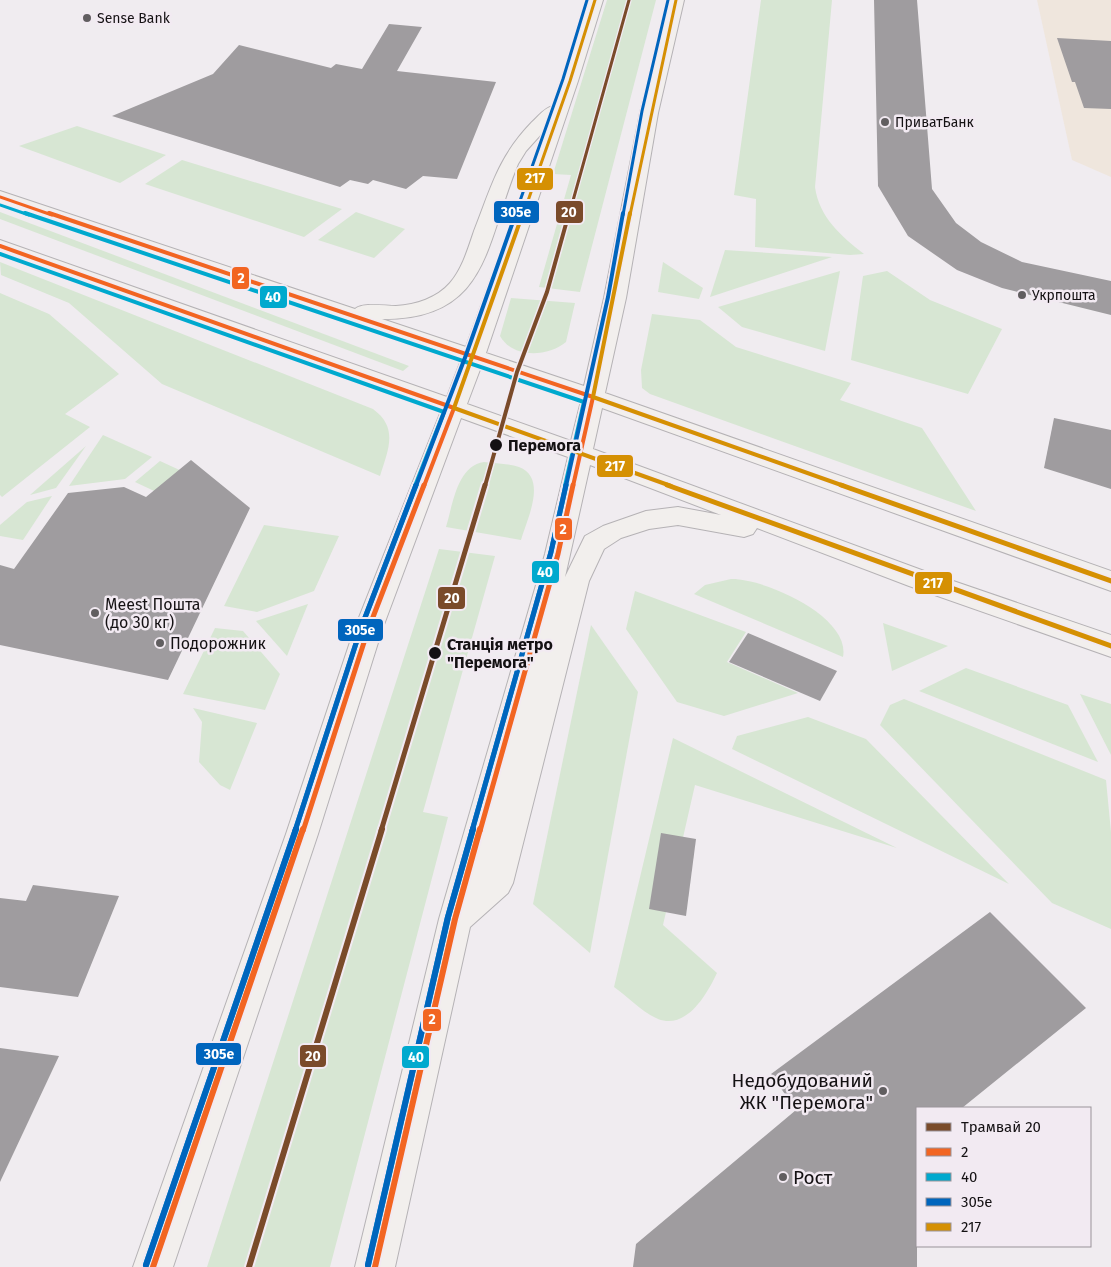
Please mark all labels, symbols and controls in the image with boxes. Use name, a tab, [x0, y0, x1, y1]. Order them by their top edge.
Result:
place label: Sense Bank	[97, 10, 171, 27]
marker: Sense Bank	[81, 12, 93, 24]
place label: ПриватБанк	[895, 114, 975, 131]
marker: ПриватБанк	[879, 116, 891, 128]
line badge: 217	[516, 167, 554, 191]
text: 217	[525, 170, 545, 187]
line badge: 305e	[493, 200, 540, 224]
line badge: 20	[555, 200, 584, 224]
text: 305e	[500, 204, 532, 221]
text: 20	[561, 204, 577, 221]
line badge: 2	[231, 266, 250, 290]
text: 2	[237, 270, 245, 287]
line badge: 40	[259, 285, 288, 309]
place label: Укрпошта	[1032, 287, 1096, 304]
text: 40	[265, 289, 281, 306]
marker: Укрпошта	[1016, 289, 1028, 301]
place label: Перемога	[508, 436, 581, 455]
marker: Перемога	[488, 437, 504, 453]
line badge: 217	[596, 454, 634, 478]
text: 217	[605, 458, 625, 475]
line badge: 2	[554, 517, 573, 541]
text: 2	[559, 521, 567, 538]
line badge: 40	[531, 560, 560, 584]
text: 40	[537, 564, 553, 581]
line badge: 217	[914, 571, 953, 595]
text: 217	[923, 575, 943, 592]
line badge: 20	[437, 586, 466, 610]
text: 20	[444, 590, 460, 607]
place label: Meest Пошта (до 30 кг)	[105, 595, 201, 632]
marker: Meest Пошта (до 30 кг)	[89, 607, 101, 619]
line badge: 305e	[337, 618, 384, 642]
text: 305e	[344, 622, 376, 639]
place label: Подорожник	[170, 634, 267, 653]
place label: Станція метро "Перемога"	[447, 635, 553, 672]
marker: Подорожник	[154, 637, 166, 649]
marker: Станція метро "Перемога"	[427, 645, 443, 661]
line badge: 2	[422, 1008, 442, 1032]
text: 2	[428, 1011, 436, 1028]
line badge: 305e	[195, 1042, 242, 1066]
line badge: 20	[299, 1044, 327, 1068]
line badge: 40	[401, 1045, 430, 1069]
text: 305e	[203, 1046, 235, 1063]
text: 20	[305, 1048, 321, 1065]
text: 40	[408, 1049, 424, 1066]
place label: Недобудований ЖК "Перемога"	[732, 1069, 873, 1114]
marker: Недобудований ЖК "Перемога"	[877, 1085, 889, 1097]
legend	[916, 1107, 1091, 1247]
text: Трамвай 20	[961, 1118, 1041, 1136]
text: 2	[961, 1143, 968, 1161]
place label: Рост	[793, 1166, 833, 1189]
text: 40	[961, 1168, 977, 1186]
marker: Рост	[777, 1171, 789, 1183]
text: 305e	[961, 1193, 993, 1211]
text: 217	[961, 1218, 982, 1236]

